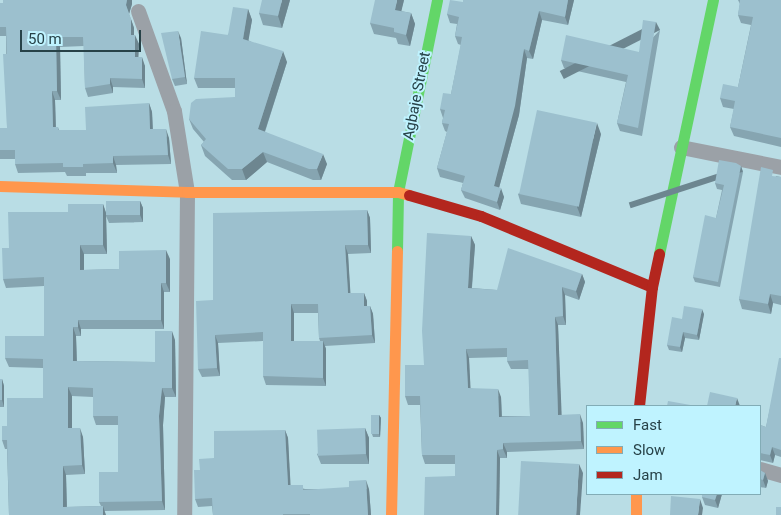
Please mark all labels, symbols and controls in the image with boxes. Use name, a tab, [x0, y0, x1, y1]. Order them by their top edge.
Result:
scale bar	[22, 20, 144, 52]
text: 50 m	[28, 30, 62, 48]
street label: Agbaje Street	[400, 50, 434, 142]
legend	[586, 405, 761, 495]
text: Fast	[633, 416, 662, 434]
text: Slow	[633, 441, 665, 459]
text: Jam	[633, 466, 663, 484]

